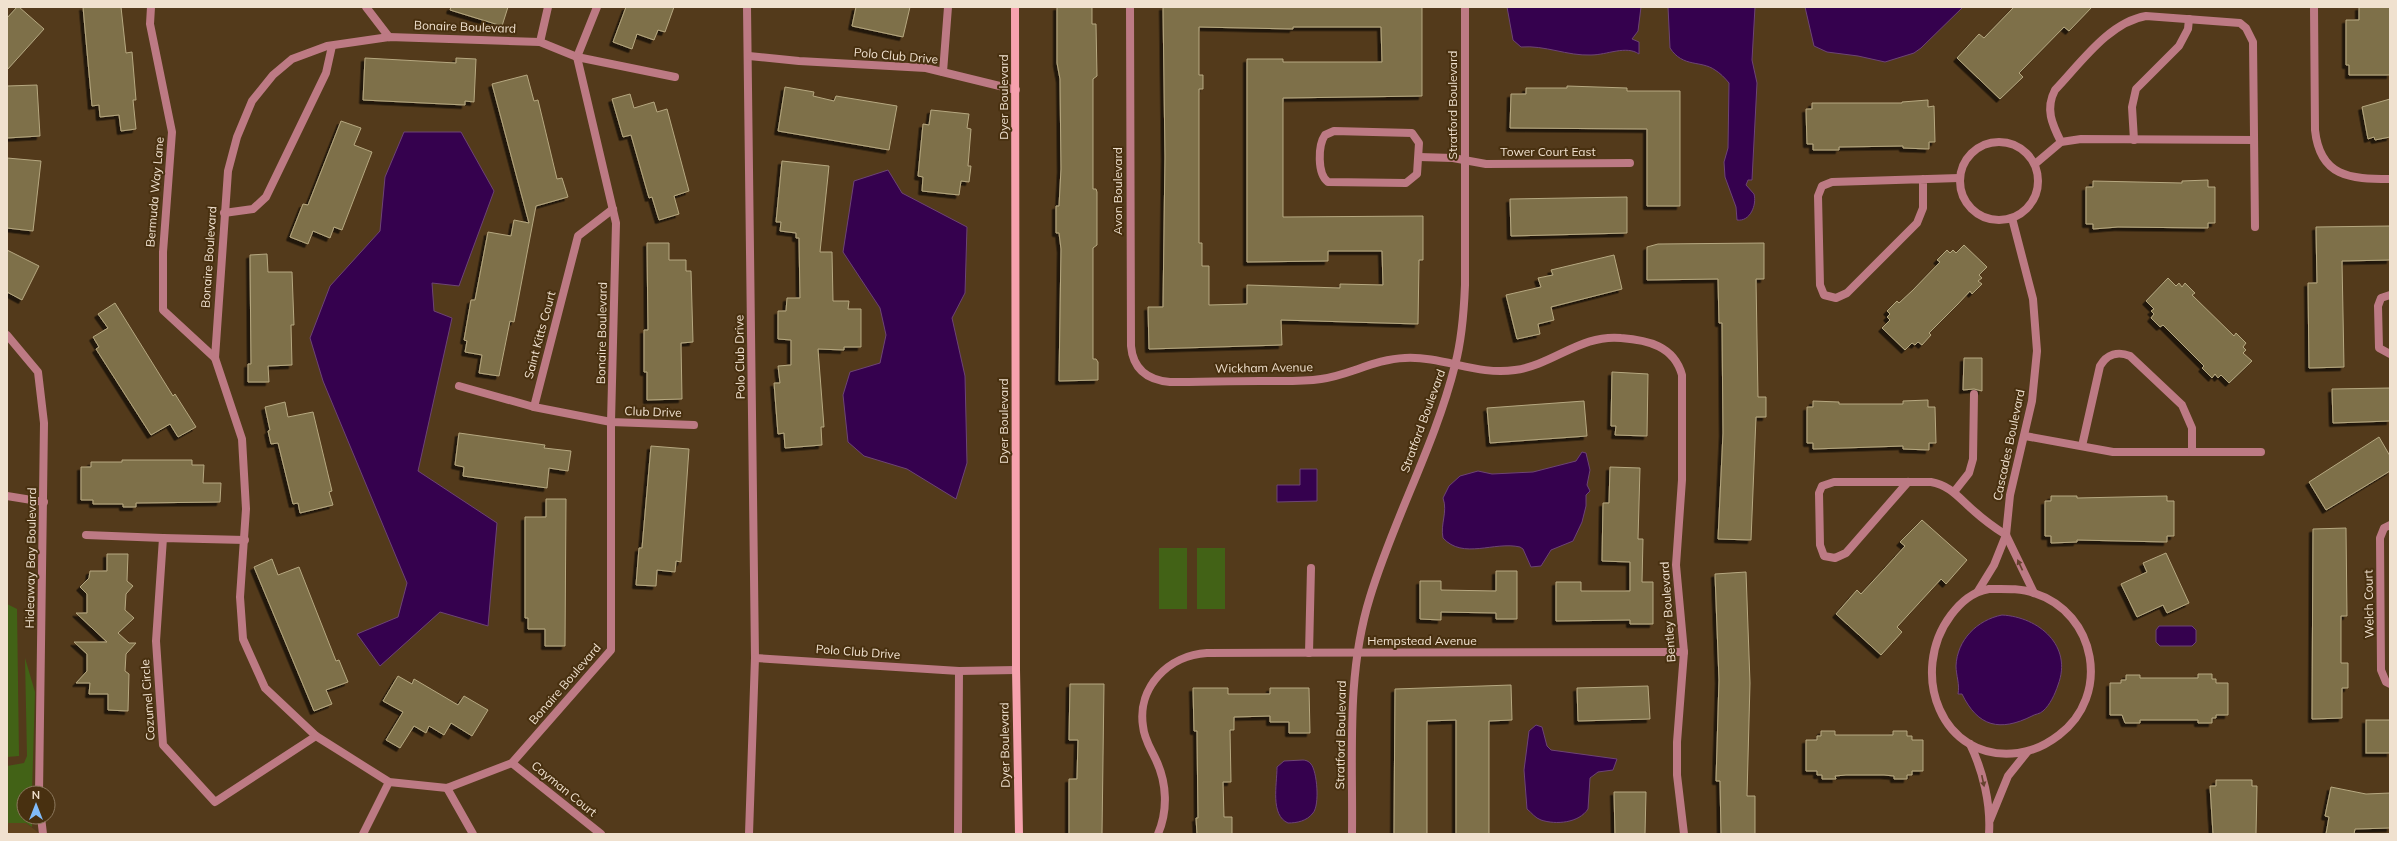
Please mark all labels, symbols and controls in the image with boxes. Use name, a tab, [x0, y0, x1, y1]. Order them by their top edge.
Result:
street label: Bonaire Boulevard	[414, 17, 516, 36]
street label: Polo Club Drive	[853, 44, 939, 67]
street label: Stratford Boulevard	[1445, 51, 1460, 159]
street label: Dyer Boulevard	[996, 54, 1011, 140]
street label: Bermuda Way Lane	[142, 136, 167, 248]
street label: Tower Court East	[1500, 144, 1596, 159]
street label: Avon Boulevard	[1110, 147, 1125, 235]
street label: Bonaire Boulevard	[197, 205, 220, 308]
street label: Bonaire Boulevard	[593, 282, 610, 384]
street label: Saint Kitts Court	[521, 289, 558, 380]
street label: Polo Club Drive	[731, 315, 748, 399]
street label: Wickham Avenue	[1215, 359, 1313, 376]
street label: Stratford Boulevard	[1397, 367, 1448, 475]
street label: Dyer Boulevard	[996, 378, 1011, 464]
street label: Cascades Boulevard	[1989, 388, 2028, 502]
street label: Club Drive	[624, 403, 682, 420]
street label: Hideaway Bay Boulevard	[22, 487, 39, 629]
one-way arrow	[2016, 558, 2022, 570]
street label: Bentley Boulevard	[1657, 561, 1679, 663]
street label: Welch Court	[2360, 570, 2377, 638]
street label: Hempstead Avenue	[1367, 633, 1477, 648]
street label: Bonaire Boulevard	[525, 640, 604, 727]
street label: Polo Club Drive	[815, 641, 901, 662]
street label: Cozumel Circle	[137, 659, 158, 741]
street label: Stratford Boulevard	[1332, 680, 1349, 790]
street label: Dyer Boulevard	[996, 702, 1013, 788]
street label: Cayman Court	[529, 758, 600, 820]
one-way arrow	[1981, 774, 1987, 787]
north arrow	[16, 785, 56, 825]
text: N	[32, 788, 40, 802]

